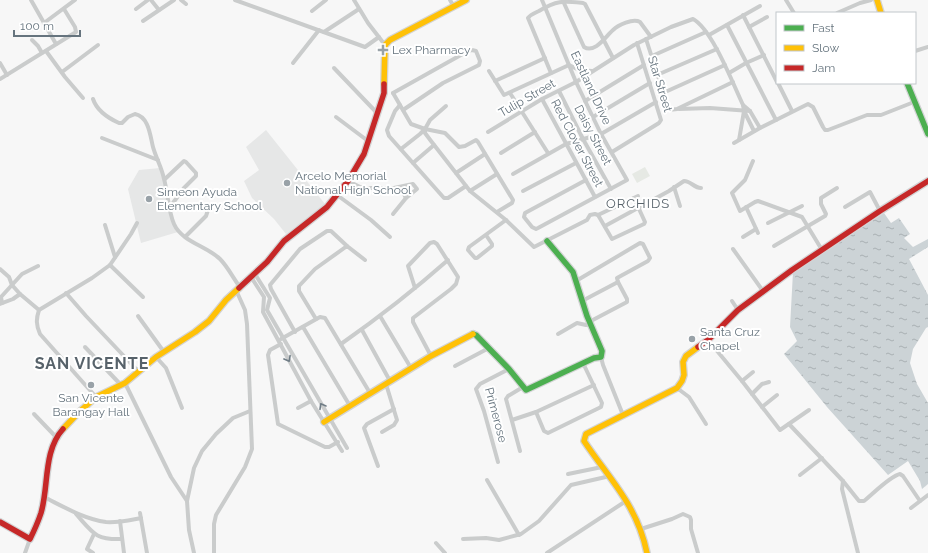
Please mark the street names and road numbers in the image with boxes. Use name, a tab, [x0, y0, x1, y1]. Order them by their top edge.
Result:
street label: Eastland Drive	[568, 49, 614, 127]
street label: Star Street	[645, 54, 675, 114]
street label: Tulip Street	[496, 76, 558, 120]
street label: Red Clover Street	[548, 97, 606, 189]
street label: Daisy Street	[571, 103, 615, 167]
street label: Primerose	[482, 386, 510, 444]

